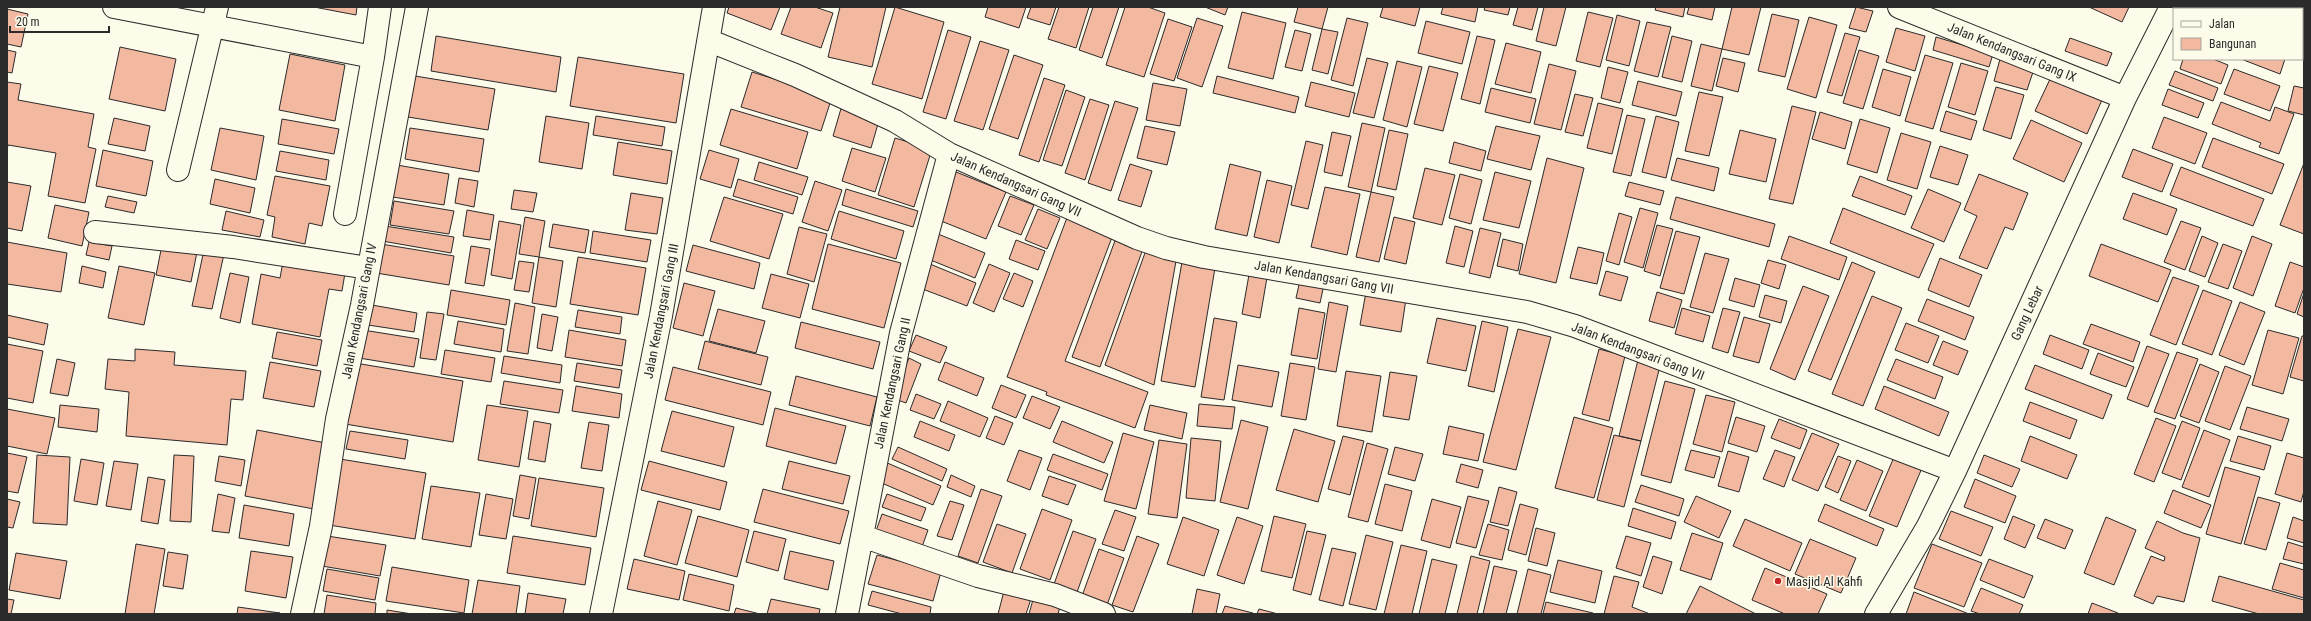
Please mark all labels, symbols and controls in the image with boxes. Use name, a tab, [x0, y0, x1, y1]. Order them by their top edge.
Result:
scale bar	[10, 8, 109, 34]
legend	[2173, 8, 2303, 60]
text: 20 m	[16, 15, 40, 29]
text: Jalan	[2209, 17, 2235, 31]
street label: Jalan Kendangsari Gang IX	[1945, 19, 2079, 85]
text: Bangunan	[2209, 37, 2256, 51]
street label: Jalan Kendangsari Gang VII	[948, 148, 1084, 220]
street label: Jalan Kendangsari Gang IV	[338, 241, 380, 380]
street label: Jalan Kendangsari Gang III	[641, 242, 681, 380]
street label: Jalan Kendangsari Gang VII	[1253, 257, 1395, 297]
street label: Gang Lebar	[2008, 283, 2046, 343]
street label: Jalan Kendangsari Gang II	[871, 316, 913, 450]
street label: Jalan Kendangsari Gang VII	[1569, 319, 1707, 383]
place label: Masjid Al Kahfi	[1786, 574, 1863, 589]
marker: Masjid Al Kahfi	[1773, 576, 1783, 586]

